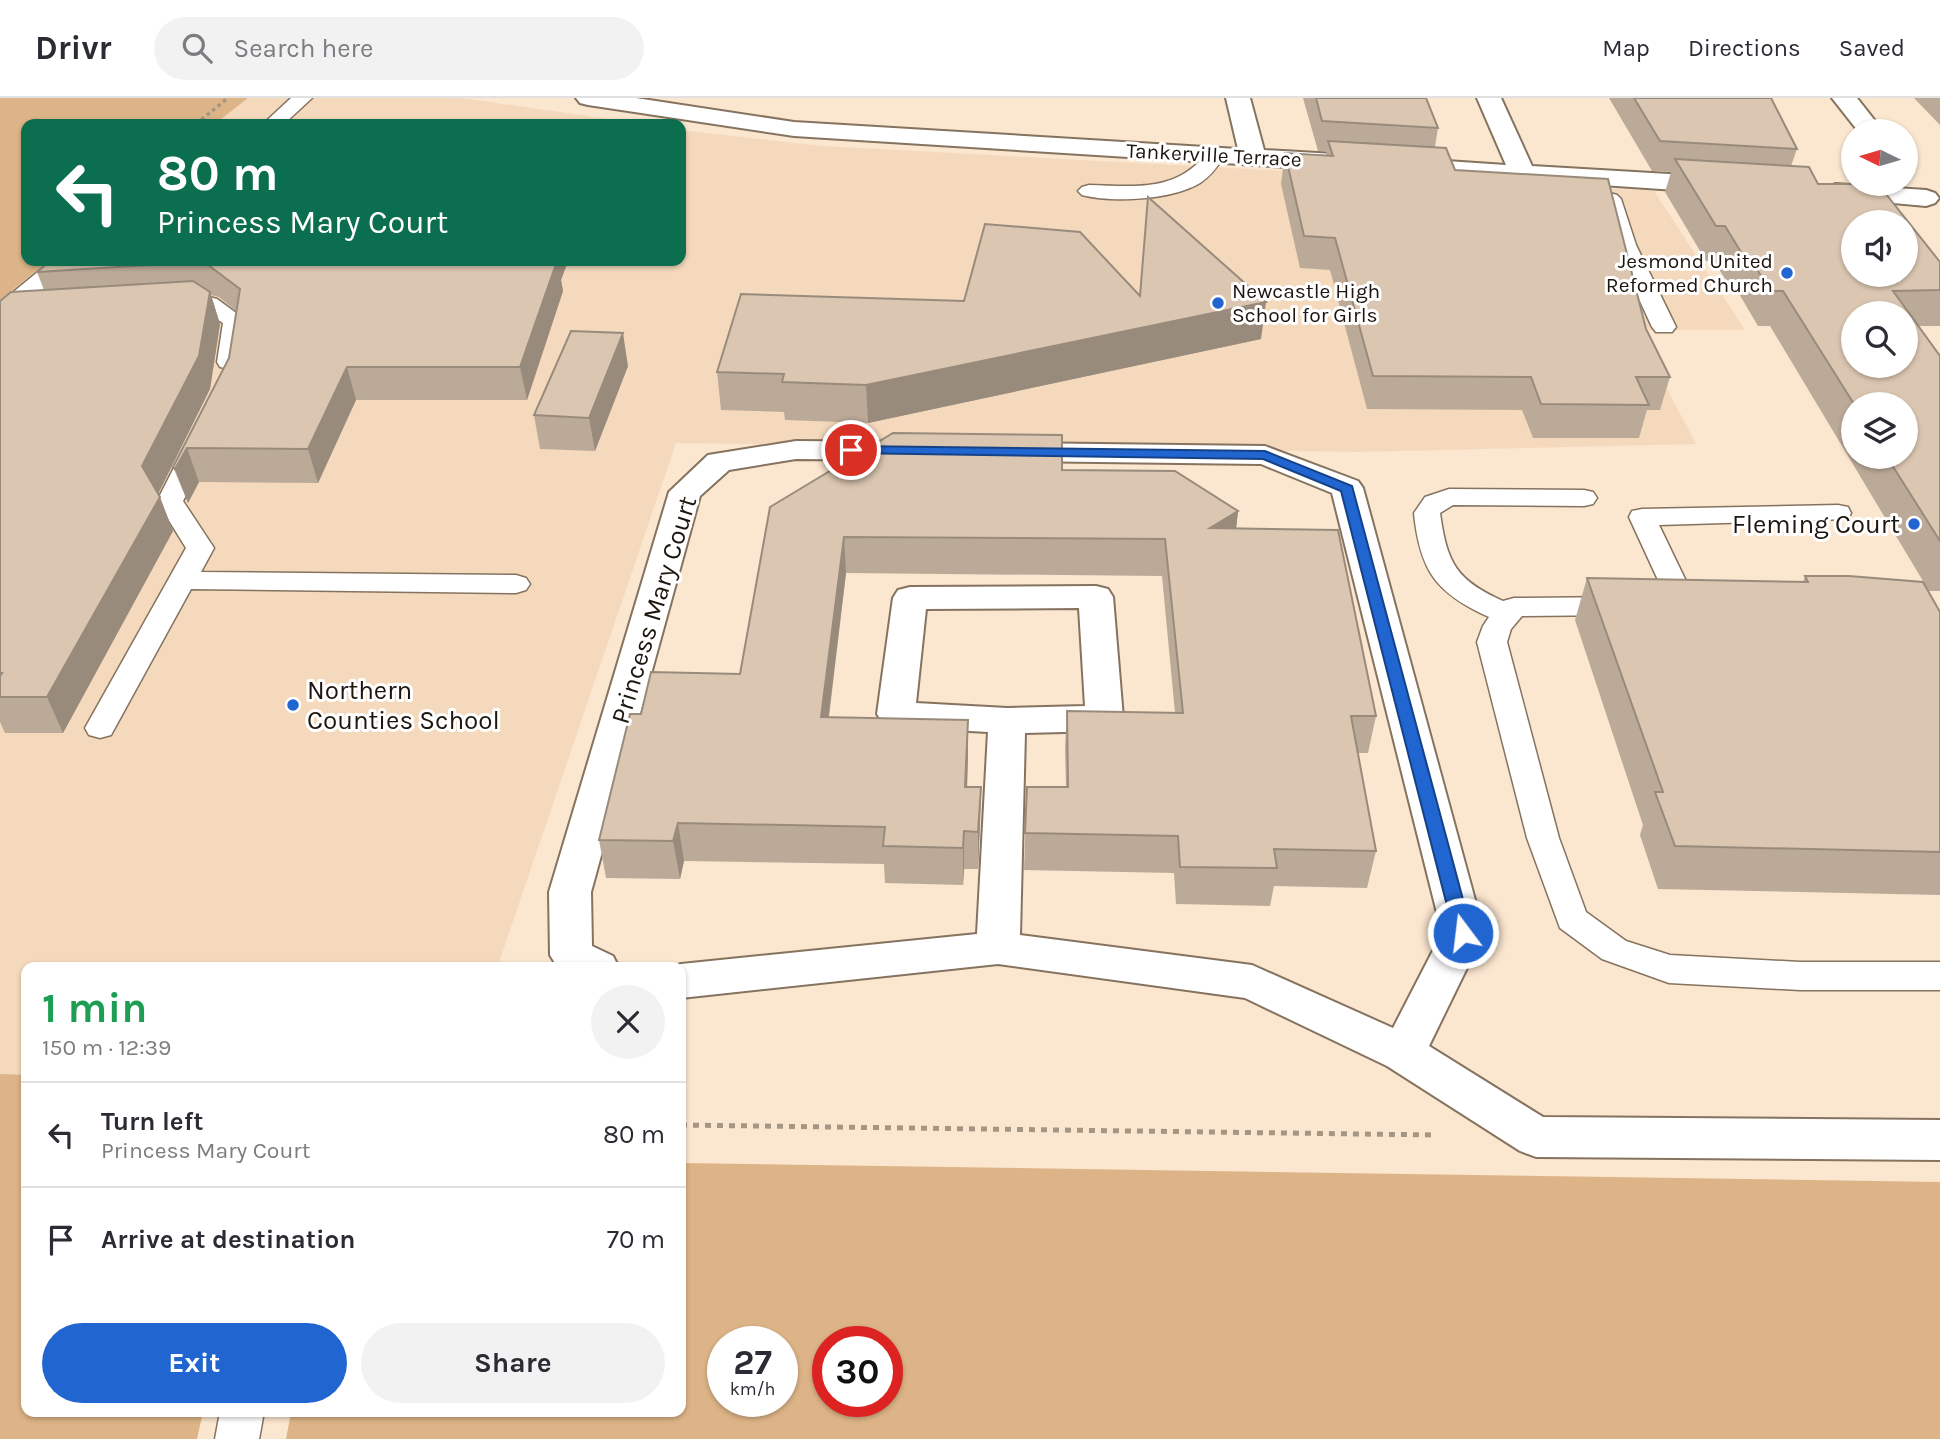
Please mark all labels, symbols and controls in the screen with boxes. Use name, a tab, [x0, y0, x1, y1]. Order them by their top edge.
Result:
search box	[154, 17, 644, 80]
text: Drivr	[35, 29, 112, 67]
icon: search	[178, 29, 216, 67]
text: Search here	[234, 33, 373, 64]
text: Map	[1602, 34, 1650, 62]
text: Directions	[1688, 34, 1801, 62]
text: Saved	[1839, 34, 1905, 62]
north arrow	[1841, 119, 1918, 196]
map controls	[1841, 119, 1918, 469]
street label: Tankerville Terrace	[1126, 138, 1302, 172]
text: 80 m	[157, 145, 279, 202]
icon: left	[42, 147, 133, 238]
text: Princess Mary Court	[157, 204, 448, 241]
button: sound	[1841, 210, 1918, 287]
place label: Jesmond United Reformed Church	[1606, 249, 1773, 297]
marker: Jesmond United Reformed Church	[1779, 265, 1795, 281]
place label: Newcastle High School for Girls	[1232, 279, 1380, 327]
marker: Newcastle High School for Girls	[1210, 295, 1226, 311]
button: search	[1841, 301, 1918, 378]
button: layers	[1841, 392, 1918, 469]
pin	[821, 420, 881, 480]
icon: arrive	[832, 431, 870, 469]
street label: Princess Mary Court	[605, 492, 703, 728]
place label: Fleming Court	[1732, 509, 1900, 540]
marker: Fleming Court	[1906, 516, 1922, 532]
place label: Northern Counties School	[307, 675, 500, 736]
marker: Northern Counties School	[285, 697, 301, 713]
position arrow	[1426, 896, 1500, 970]
text: 1 min	[42, 983, 147, 1033]
button: close	[591, 985, 665, 1059]
text: 150 m · 12:39	[42, 1034, 171, 1061]
text: Turn left	[101, 1106, 203, 1137]
icon: left	[42, 1116, 80, 1154]
text: 80 m	[603, 1119, 665, 1150]
text: Princess Mary Court	[101, 1137, 310, 1164]
icon: arrive	[42, 1221, 80, 1259]
text: Arrive at destination	[101, 1224, 355, 1255]
text: 70 m	[607, 1224, 665, 1255]
button: Exit	[42, 1323, 347, 1403]
button: Share	[361, 1323, 665, 1403]
speed limit sign: 30	[812, 1326, 903, 1417]
text: 27	[733, 1342, 772, 1383]
text: km/h	[730, 1378, 775, 1400]

